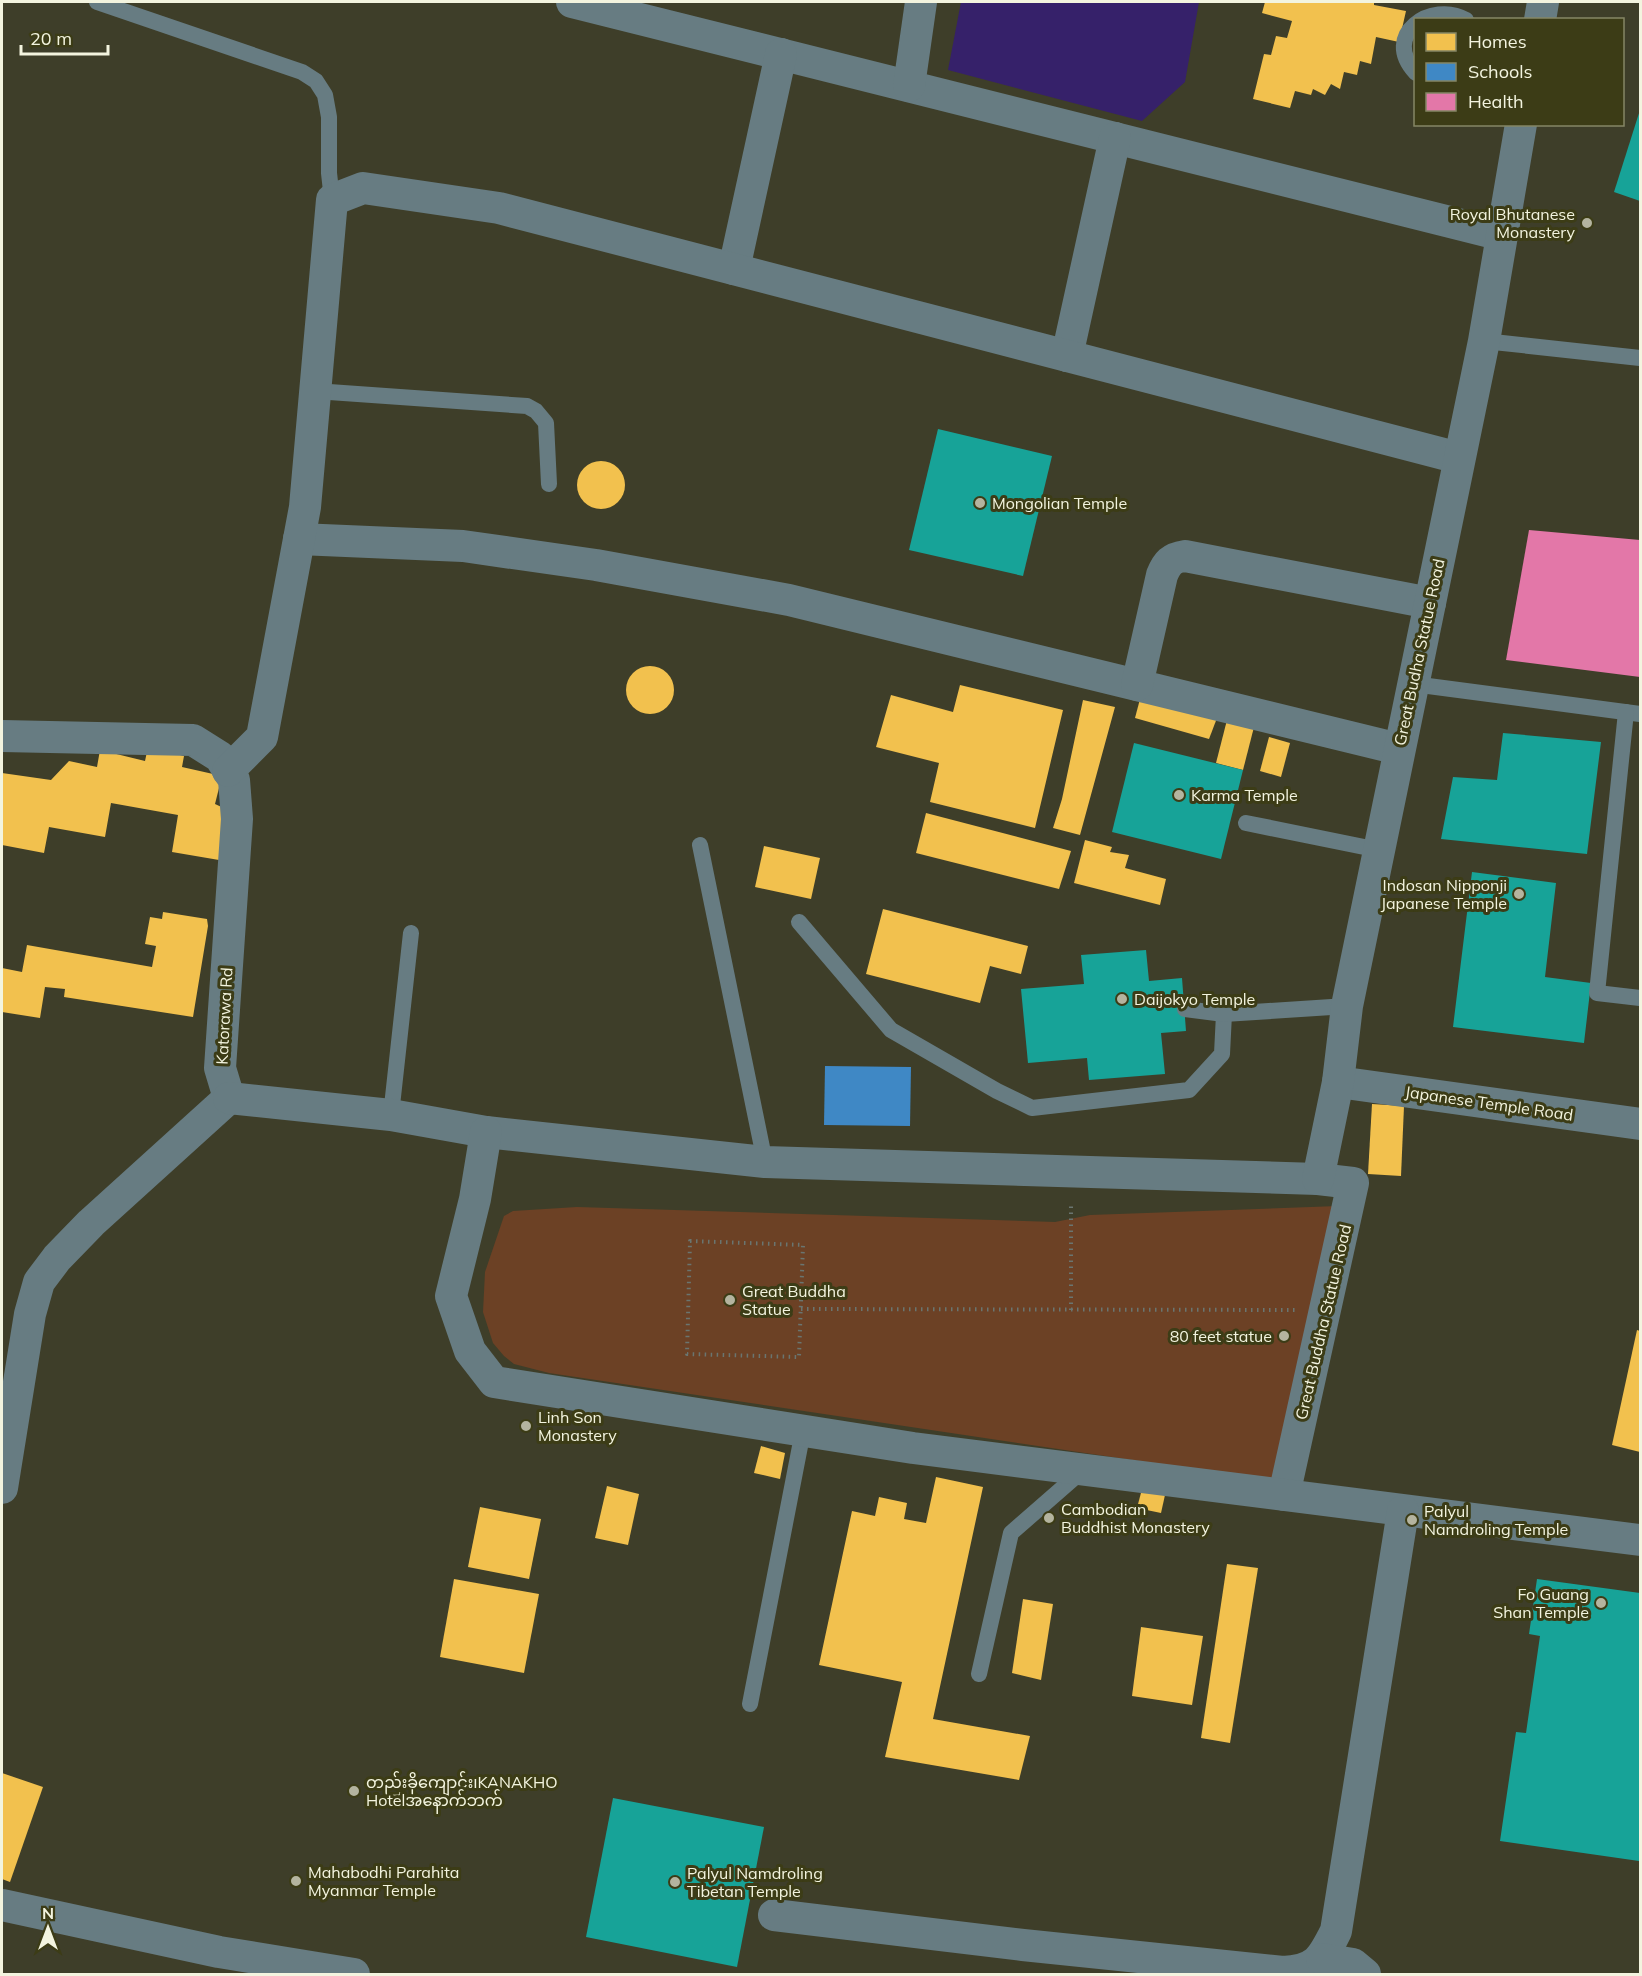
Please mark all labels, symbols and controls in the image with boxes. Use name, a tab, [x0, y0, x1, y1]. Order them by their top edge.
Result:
scale bar	[21, 18, 108, 56]
legend	[1414, 18, 1624, 126]
text: 20 m	[30, 27, 72, 50]
text: Homes	[1468, 30, 1527, 53]
text: Schools	[1468, 60, 1533, 83]
text: Health	[1468, 90, 1524, 113]
place label: Royal Bhutanese Monastery	[1450, 204, 1575, 242]
marker: Royal Bhutanese Monastery	[1580, 216, 1594, 230]
place label: Mongolian Temple	[992, 493, 1127, 513]
marker: Mongolian Temple	[973, 496, 987, 510]
street label: Great Budha Statue Road	[1389, 557, 1449, 747]
place label: Karma Temple	[1191, 785, 1298, 805]
marker: Karma Temple	[1172, 788, 1186, 802]
place label: Indosan Nipponji Japanese Temple	[1381, 875, 1507, 913]
marker: Indosan Nipponji Japanese Temple	[1512, 887, 1526, 901]
street label: Katorawa Rd	[211, 967, 237, 1065]
place label: Daijokyo Temple	[1134, 989, 1255, 1009]
marker: Daijokyo Temple	[1115, 992, 1129, 1006]
street label: Japanese Temple Road	[1404, 1081, 1574, 1125]
street label: Great Buddha Statue Road	[1291, 1222, 1355, 1422]
place label: Great Buddha Statue	[742, 1281, 846, 1319]
marker: Great Buddha Statue	[723, 1293, 737, 1307]
place label: 80 feet statue	[1170, 1326, 1272, 1346]
marker: 80 feet statue	[1277, 1329, 1291, 1343]
place label: Linh Son Monastery	[538, 1407, 617, 1445]
marker: Linh Son Monastery	[519, 1419, 533, 1433]
place label: Cambodian Buddhist Monastery	[1061, 1499, 1210, 1537]
place label: Palyul Namdroling Temple	[1424, 1501, 1568, 1539]
marker: Cambodian Buddhist Monastery	[1042, 1511, 1056, 1525]
marker: Palyul Namdroling Temple	[1405, 1513, 1419, 1527]
place label: Fo Guang Shan Temple	[1493, 1584, 1589, 1622]
marker: Fo Guang Shan Temple	[1594, 1596, 1608, 1610]
place label: တည်းခိုကျောင်း၊KANAKHO Hotelအနောက်ဘက်	[366, 1771, 558, 1814]
marker: တည်းခိုကျောင်း၊KANAKHO Hotelအနောက်ဘက်	[347, 1784, 361, 1798]
place label: Mahabodhi Parahita Myanmar Temple	[308, 1862, 459, 1900]
place label: Palyul Namdroling Tibetan Temple	[687, 1863, 823, 1901]
marker: Mahabodhi Parahita Myanmar Temple	[289, 1874, 303, 1888]
marker: Palyul Namdroling Tibetan Temple	[668, 1875, 682, 1889]
north arrow	[18, 1898, 78, 1958]
text: N	[42, 1903, 54, 1923]

